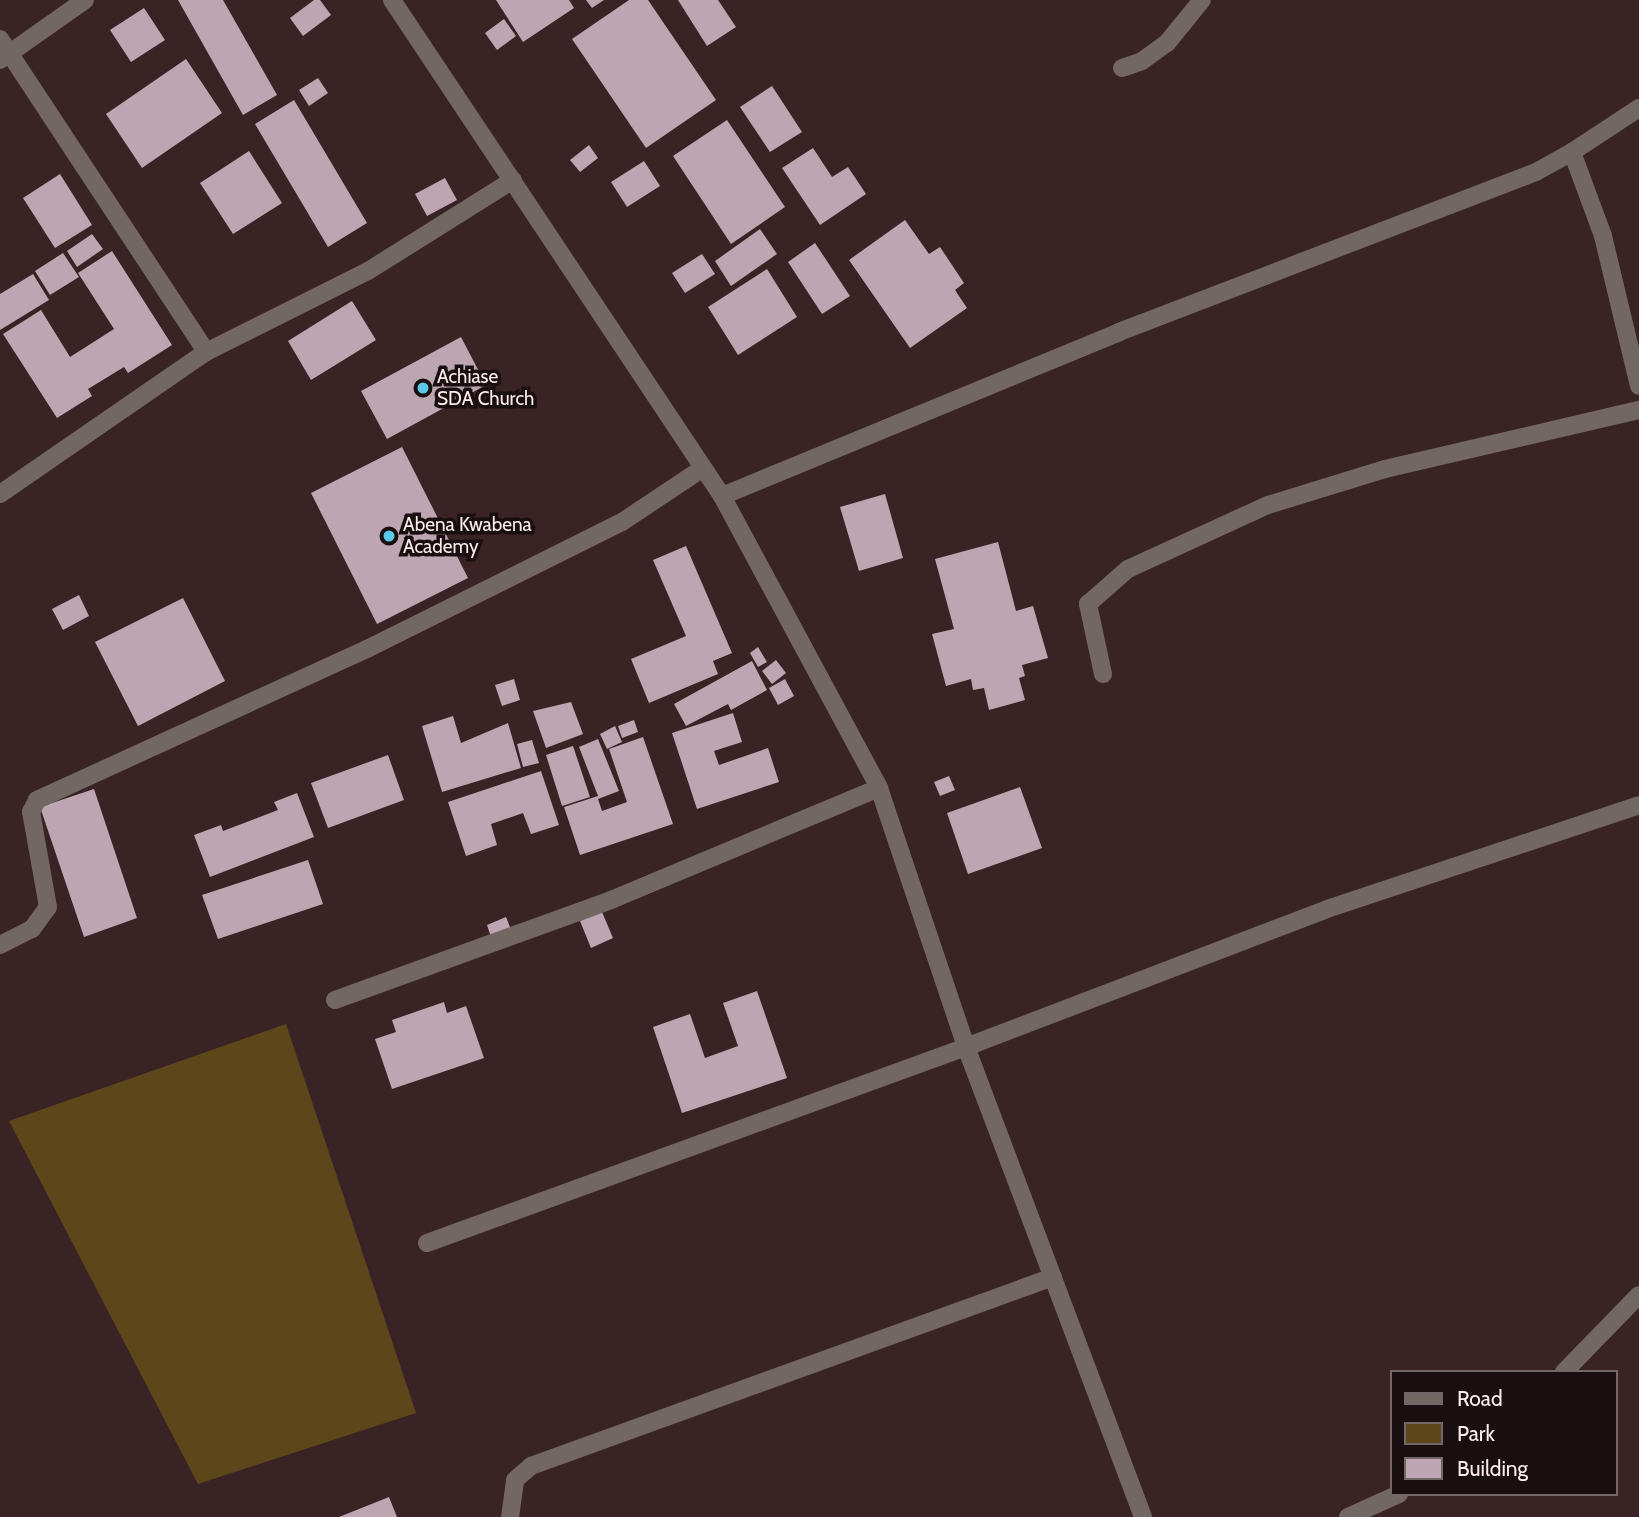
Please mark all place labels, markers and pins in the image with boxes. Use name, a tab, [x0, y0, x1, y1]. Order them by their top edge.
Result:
place label: Achiase SDA Church	[437, 366, 534, 410]
marker: Achiase SDA Church	[415, 380, 431, 396]
place label: Abena Kwabena Academy	[403, 514, 532, 558]
marker: Abena Kwabena Academy	[381, 528, 397, 544]

